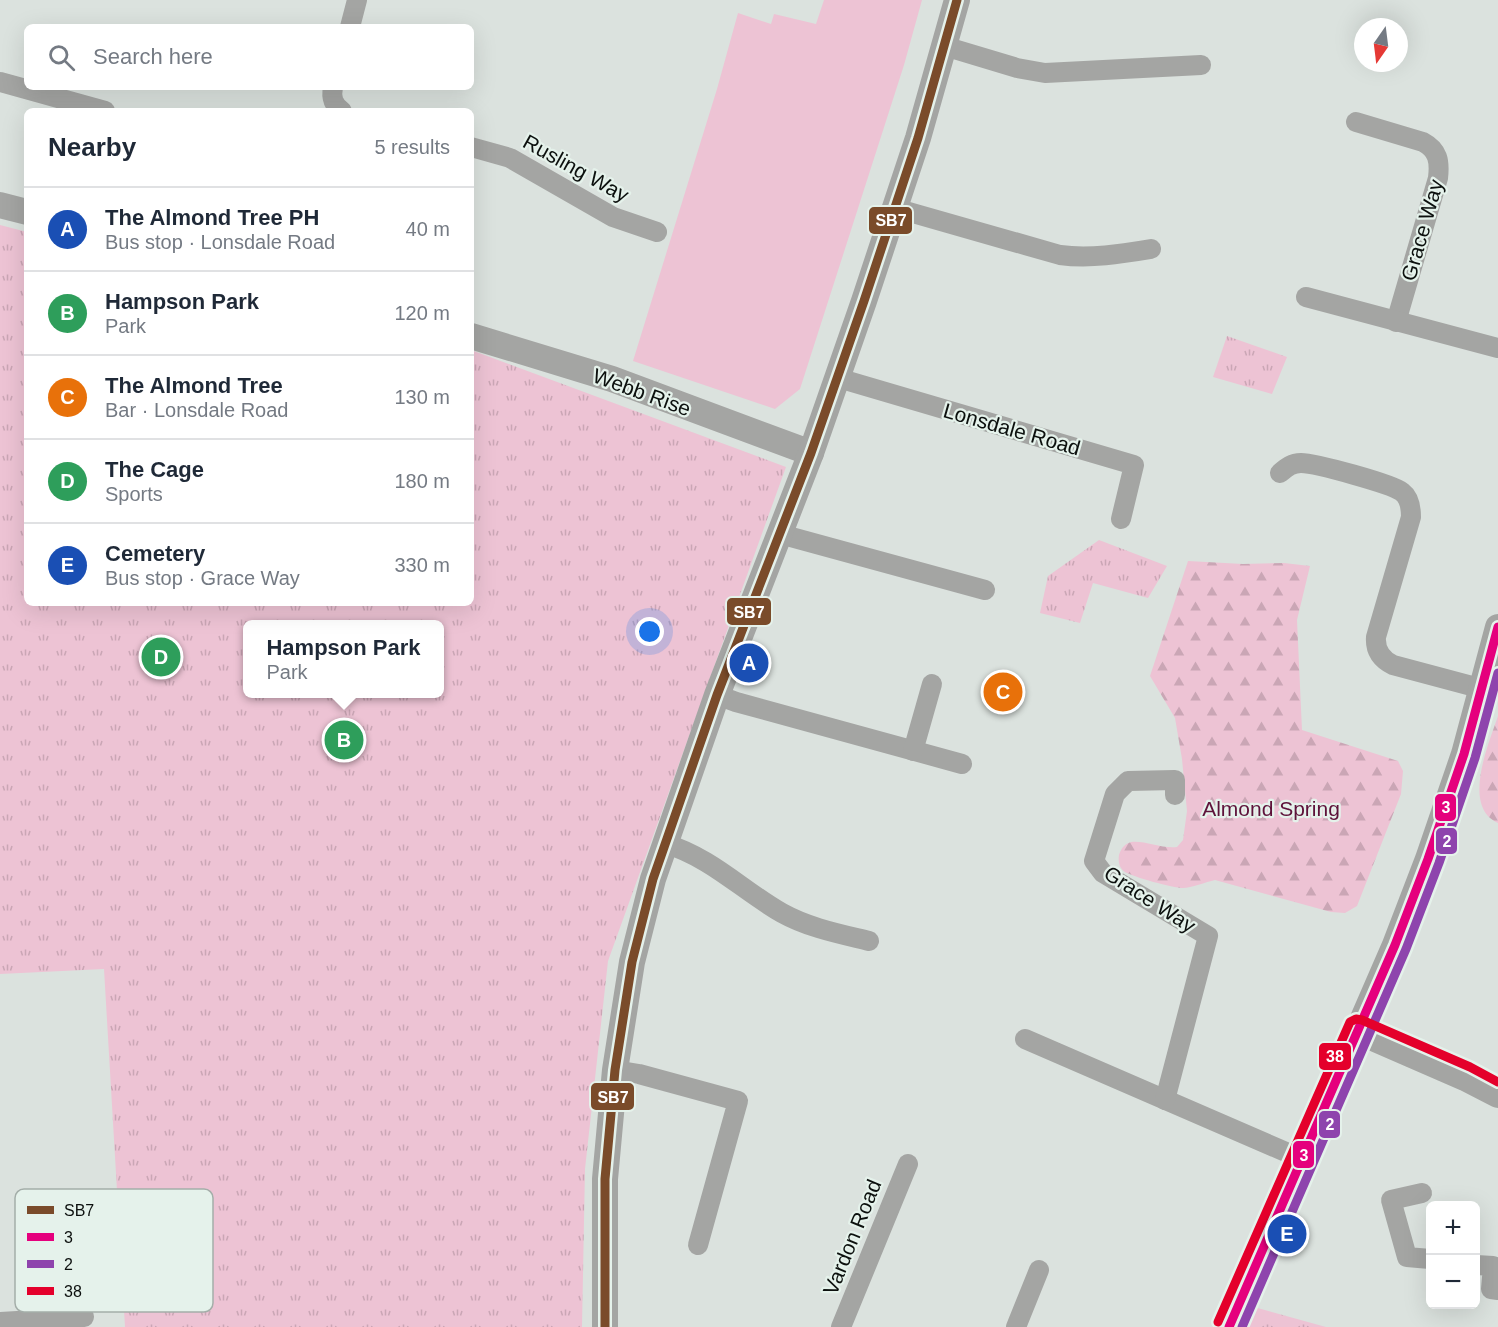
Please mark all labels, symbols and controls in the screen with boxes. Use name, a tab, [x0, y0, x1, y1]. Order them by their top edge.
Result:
north arrow	[1354, 18, 1408, 72]
search box	[24, 24, 474, 90]
icon: search	[45, 41, 78, 74]
text: Search here	[93, 44, 213, 69]
street label: Rusling Way	[519, 130, 633, 207]
text: Nearby	[48, 132, 136, 162]
text: 5 results	[374, 136, 450, 158]
street label: Grace Way	[1397, 176, 1448, 283]
text: The Almond Tree PH	[105, 205, 319, 230]
line badge: SB7	[868, 206, 913, 235]
text: SB7	[875, 212, 907, 229]
text: A	[60, 218, 75, 240]
text: 40 m	[406, 218, 450, 240]
text: Bus stop · Lonsdale Road	[105, 231, 335, 253]
text: Hampson Park	[105, 289, 259, 314]
text: B	[60, 302, 75, 324]
text: 120 m	[394, 302, 450, 324]
text: Park	[105, 315, 146, 337]
street label: Webb Rise	[590, 364, 694, 420]
text: The Almond Tree	[105, 373, 283, 398]
text: C	[60, 386, 75, 408]
text: 130 m	[394, 386, 450, 408]
street label: Lonsdale Road	[941, 398, 1083, 460]
text: Bar · Lonsdale Road	[105, 399, 288, 421]
text: The Cage	[105, 457, 204, 482]
text: D	[60, 470, 75, 492]
text: 180 m	[394, 470, 450, 492]
text: Sports	[105, 483, 163, 505]
text: Cemetery	[105, 541, 205, 566]
text: E	[61, 554, 74, 576]
text: 330 m	[394, 554, 450, 576]
text: Bus stop · Grace Way	[105, 567, 300, 589]
line badge: SB7	[726, 597, 772, 626]
text: SB7	[733, 604, 765, 621]
your location	[635, 617, 664, 646]
popup	[243, 620, 444, 698]
pin: D	[142, 634, 180, 680]
text: Hampson Park	[266, 635, 421, 660]
pin: A	[730, 640, 768, 686]
text: Park	[266, 661, 308, 683]
pin: C	[984, 670, 1022, 714]
pin: B	[324, 718, 364, 762]
line badge: 3	[1434, 793, 1457, 822]
park label: Almond Spring	[1202, 797, 1340, 820]
text: 3	[1442, 799, 1451, 816]
line badge: 2	[1435, 827, 1458, 855]
text: 2	[1443, 833, 1452, 850]
street label: Grace Way	[1100, 861, 1200, 937]
line badge: 38	[1318, 1042, 1352, 1071]
text: 38	[1326, 1048, 1344, 1065]
line badge: SB7	[590, 1082, 635, 1111]
text: SB7	[597, 1089, 629, 1106]
line badge: 2	[1318, 1110, 1341, 1139]
text: 2	[1326, 1116, 1335, 1133]
line badge: 3	[1292, 1140, 1315, 1169]
text: 3	[1300, 1147, 1309, 1164]
street label: Vardon Road	[818, 1176, 886, 1298]
legend	[15, 1189, 213, 1312]
map controls	[1426, 1201, 1480, 1309]
button: +	[1426, 1201, 1480, 1255]
text: SB7	[64, 1202, 94, 1219]
pin: E	[1268, 1212, 1306, 1256]
text: 3	[64, 1229, 73, 1246]
button: −	[1426, 1255, 1480, 1309]
text: 2	[64, 1256, 73, 1273]
text: 38	[64, 1283, 82, 1300]

